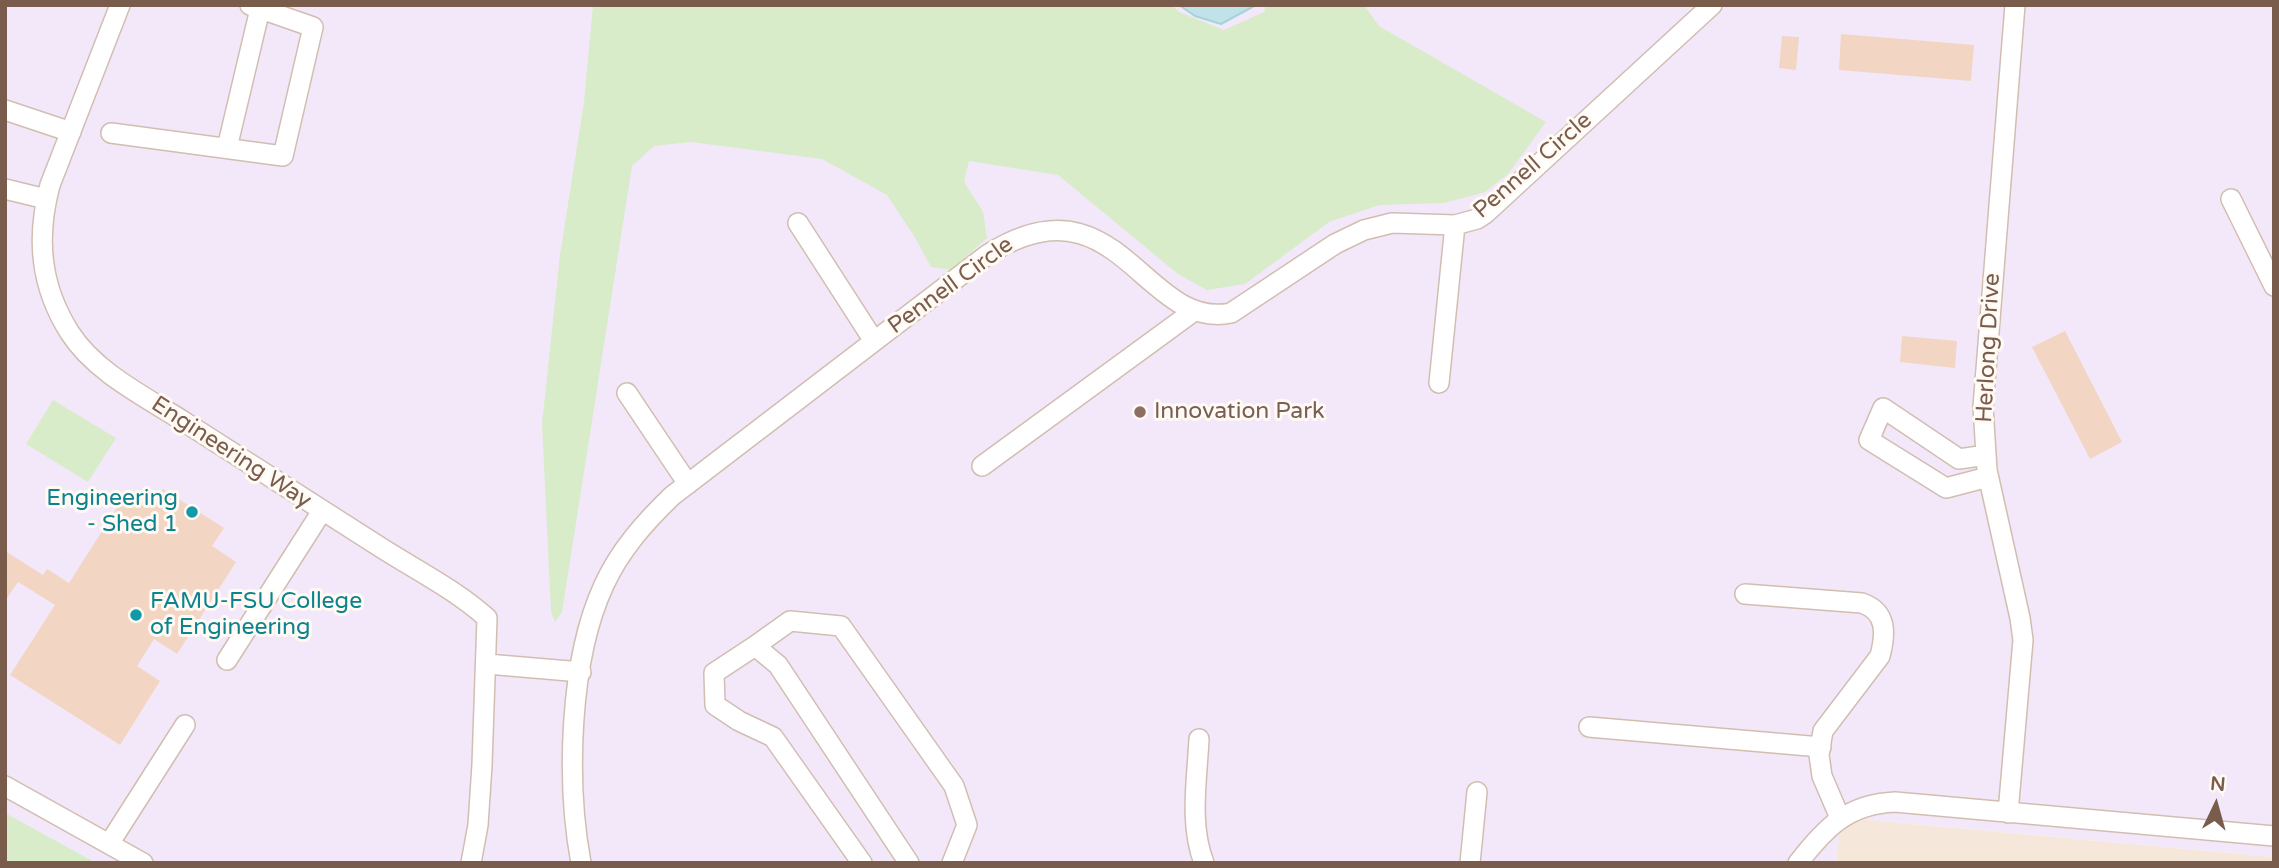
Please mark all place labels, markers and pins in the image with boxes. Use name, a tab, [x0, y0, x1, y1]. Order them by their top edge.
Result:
place label: Innovation Park	[1154, 398, 1324, 426]
marker: Innovation Park	[1132, 404, 1148, 420]
place label: Engineering - Shed 1	[46, 485, 178, 539]
marker: Engineering - Shed 1	[184, 504, 200, 520]
place label: FAMU-FSU College of Engineering	[150, 588, 362, 642]
marker: FAMU-FSU College of Engineering	[128, 607, 144, 623]

